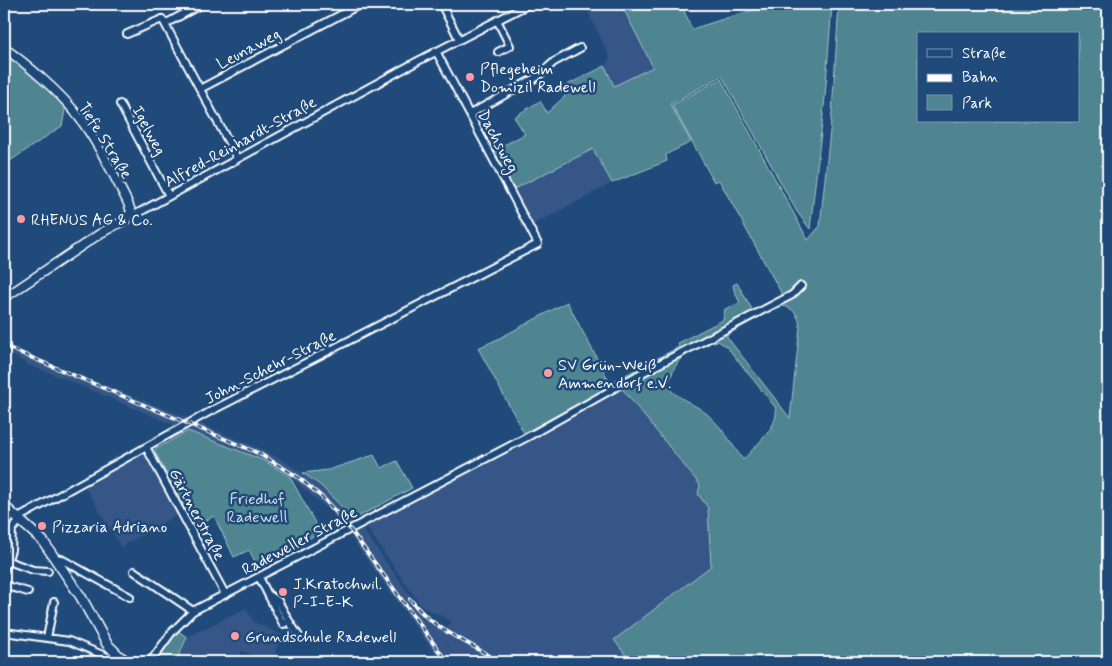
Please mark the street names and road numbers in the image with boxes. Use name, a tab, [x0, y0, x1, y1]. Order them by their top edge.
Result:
street label: Leunaweg	[213, 24, 284, 75]
street label: Alfred-Reinhardt-Straße	[161, 92, 320, 193]
street label: Tiefe Straße	[73, 98, 137, 183]
street label: Igelweg	[127, 102, 171, 159]
street label: Dachsweg	[471, 107, 523, 177]
street label: John-Schehr-Straße	[202, 325, 340, 409]
street label: Gärtnerstraße	[164, 465, 230, 564]
street label: Radeweller Straße	[238, 502, 361, 581]

